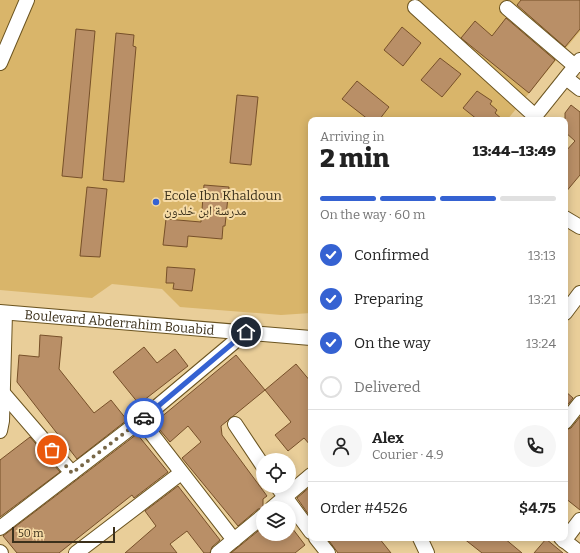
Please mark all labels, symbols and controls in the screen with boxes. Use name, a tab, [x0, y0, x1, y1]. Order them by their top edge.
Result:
text: Arriving in	[320, 129, 385, 144]
text: 13:44–13:49	[472, 142, 556, 160]
text: 2 min	[320, 143, 390, 174]
place label: Ecole Ibn Khaldoun مدرسة ابن خلدون	[164, 188, 283, 219]
marker: Ecole Ibn Khaldoun مدرسة ابن خلدون	[151, 197, 161, 207]
text: On the way · 60 m	[320, 207, 425, 222]
icon: check	[320, 244, 342, 266]
text: Confirmed	[354, 246, 429, 264]
text: 13:13	[528, 248, 556, 263]
icon: check	[320, 288, 342, 310]
text: Preparing	[354, 290, 423, 308]
text: 13:21	[528, 292, 556, 307]
street label: Boulevard Abderrahim Bouabid	[24, 307, 215, 337]
pin	[229, 315, 263, 349]
icon: home	[235, 321, 257, 343]
icon: check	[320, 332, 342, 354]
text: On the way	[354, 334, 431, 352]
text: 13:24	[526, 336, 556, 351]
text: Delivered	[354, 378, 421, 396]
courier	[124, 398, 164, 438]
icon: car	[133, 407, 155, 429]
button: person	[320, 425, 362, 467]
button: phone	[514, 425, 556, 467]
text: Alex	[372, 429, 404, 447]
pin	[35, 433, 69, 467]
icon: bag	[41, 439, 63, 461]
text: Courier · 4.9	[372, 447, 444, 462]
map controls	[256, 453, 296, 541]
button: locate	[256, 453, 296, 493]
text: Order #4526	[320, 499, 407, 517]
text: $4.75	[519, 499, 556, 517]
button: layers	[256, 501, 296, 541]
scale bar	[12, 525, 115, 544]
text: 50 m	[18, 527, 44, 540]

